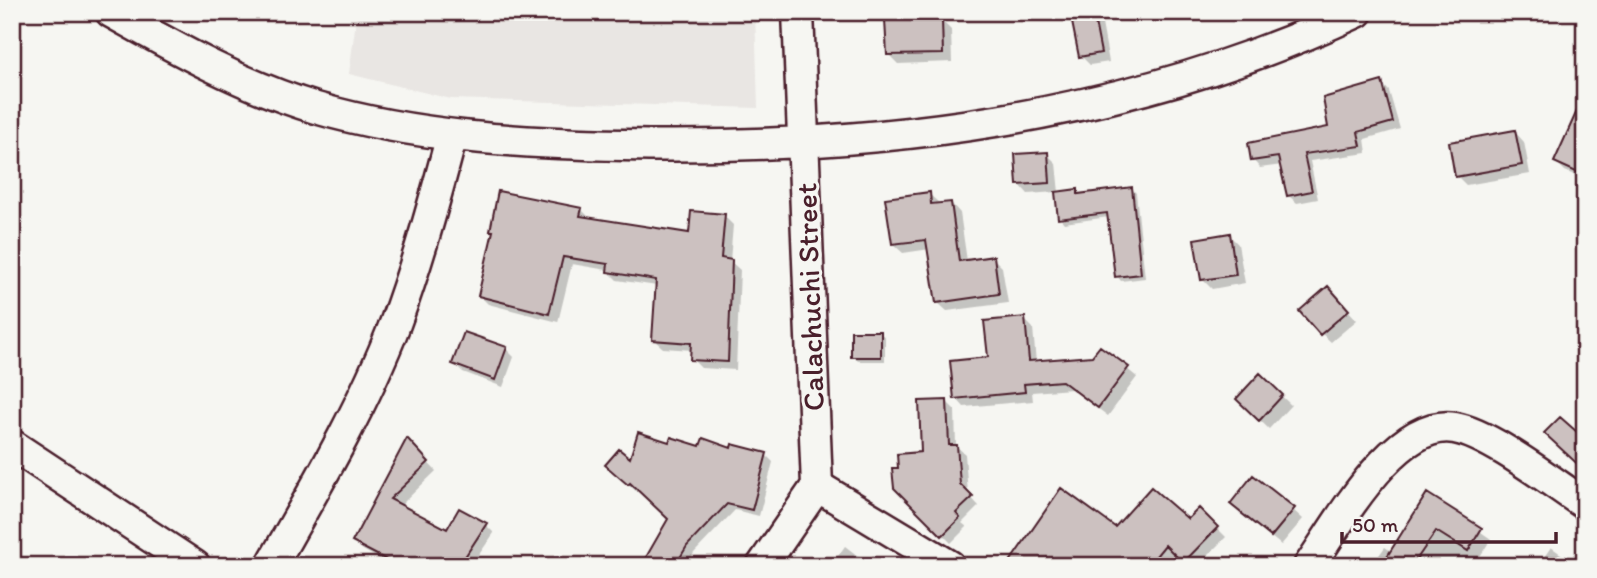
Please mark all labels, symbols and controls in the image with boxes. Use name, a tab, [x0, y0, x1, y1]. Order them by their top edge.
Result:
street label: Calachuchi Street	[787, 182, 832, 412]
scale bar	[1342, 501, 1555, 545]
text: 50 m	[1352, 512, 1399, 537]

